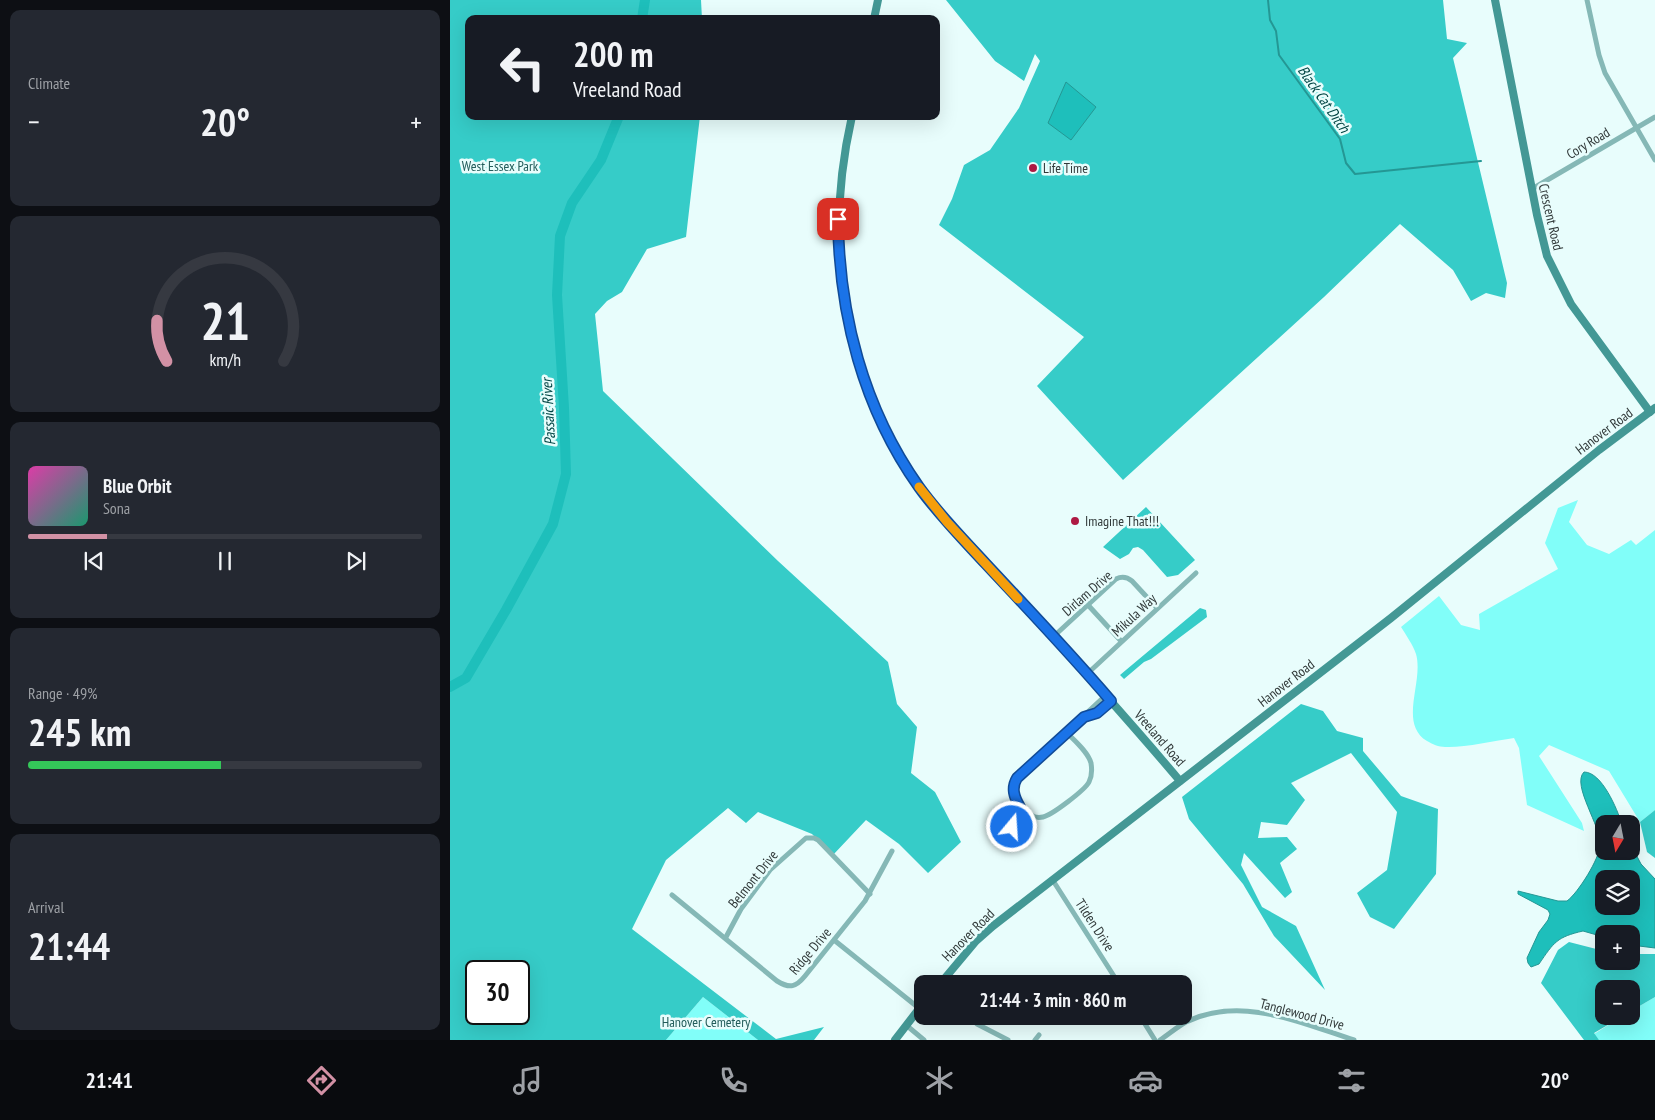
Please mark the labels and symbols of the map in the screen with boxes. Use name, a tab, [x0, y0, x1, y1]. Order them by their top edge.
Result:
water label: Black Cat Ditch	[1294, 62, 1355, 137]
street label: Cory Road	[1563, 123, 1613, 163]
park label: West Essex Park	[462, 157, 539, 175]
place label: Life Time	[1043, 159, 1088, 177]
marker: Life Time	[1027, 162, 1039, 174]
street label: Crescent Road	[1535, 182, 1567, 252]
pin	[817, 198, 859, 240]
water label: Passaic River	[537, 376, 559, 446]
street label: Hanover Road	[1572, 404, 1636, 458]
place label: Imagine That!!!	[1085, 512, 1159, 530]
marker: Imagine That!!!	[1069, 515, 1081, 527]
street label: Dirlam Drive	[1058, 566, 1116, 620]
street label: Mikula Way	[1108, 589, 1161, 640]
street label: Hanover Road	[1254, 655, 1318, 711]
street label: Vreeland Road	[1130, 705, 1189, 770]
position arrow	[985, 800, 1037, 852]
north arrow	[1595, 815, 1640, 860]
street label: Belmont Drive	[724, 846, 782, 912]
street label: Tilden Drive	[1071, 895, 1119, 955]
street label: Hanover Road	[938, 905, 998, 965]
street label: Ridge Drive	[785, 924, 835, 978]
speed limit sign: 30	[465, 960, 530, 1025]
street label: Tanglewood Drive	[1258, 994, 1346, 1034]
park label: Hanover Cemetery	[662, 1013, 751, 1031]

